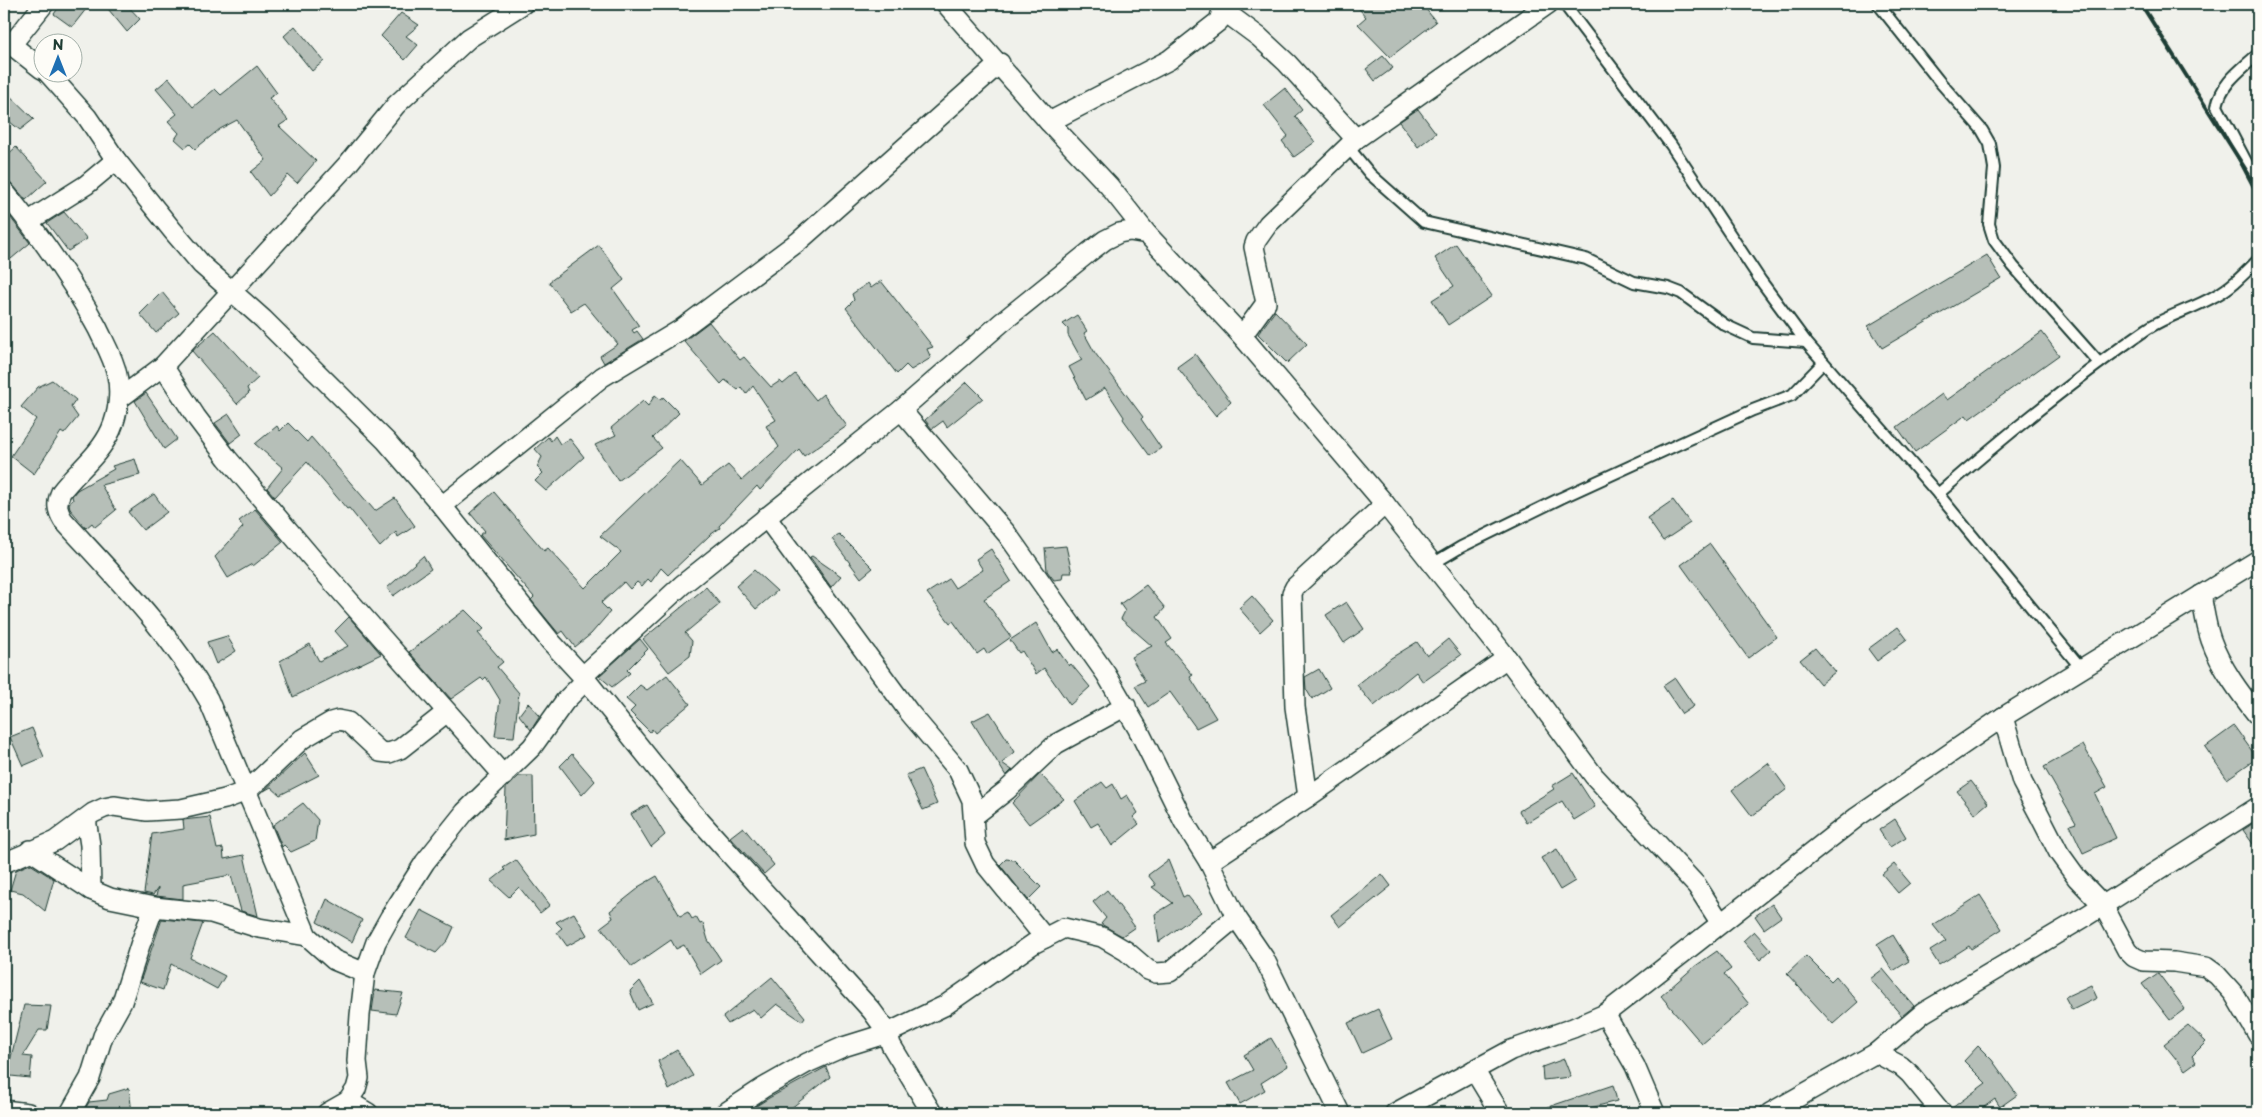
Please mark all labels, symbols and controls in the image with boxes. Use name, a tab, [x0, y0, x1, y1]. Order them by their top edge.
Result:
north arrow	[32, 32, 82, 82]
text: N	[52, 34, 64, 55]

